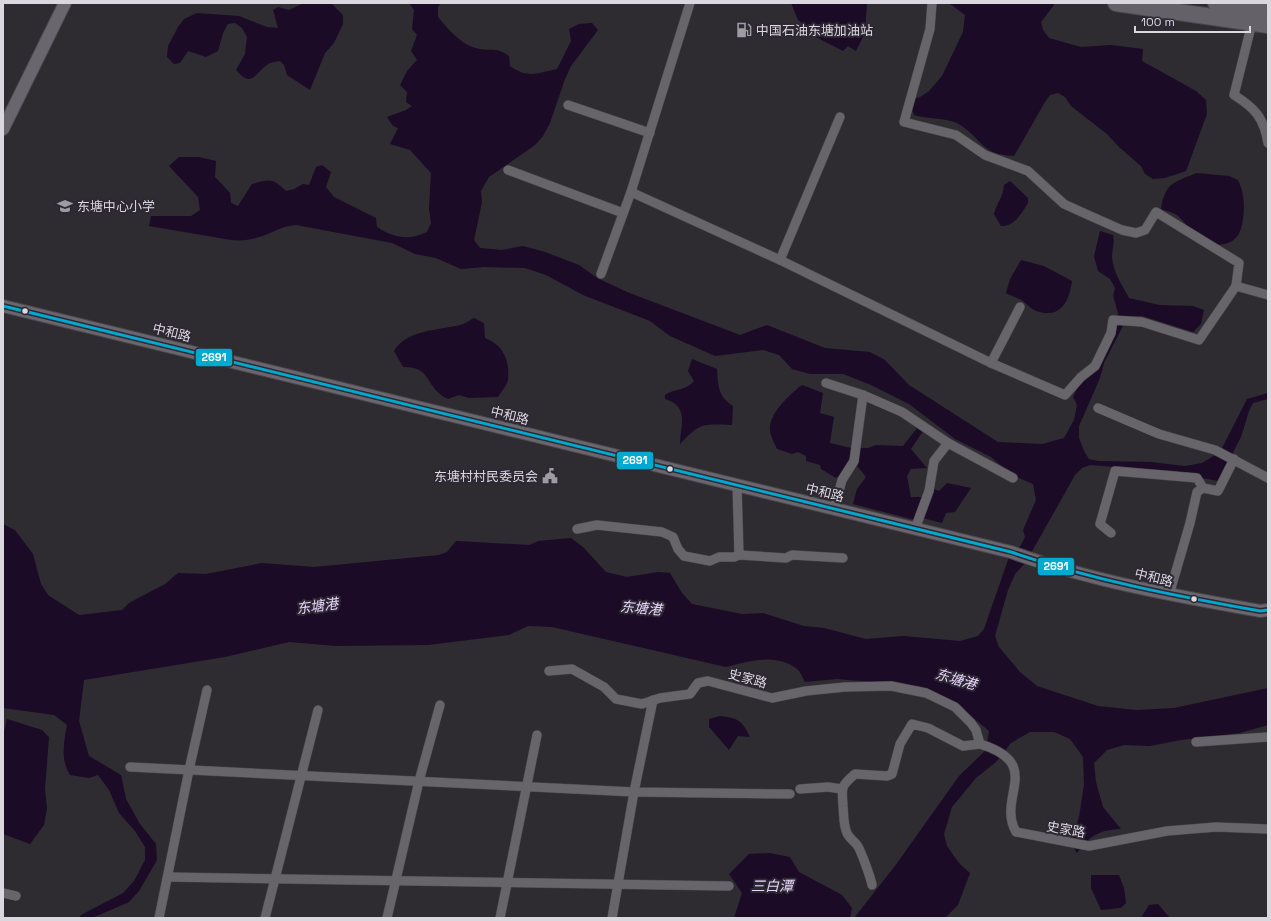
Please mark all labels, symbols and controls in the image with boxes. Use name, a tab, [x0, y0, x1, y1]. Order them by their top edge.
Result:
scale bar	[1135, 8, 1250, 34]
text: 100 m	[1141, 14, 1175, 30]
fuel station icon: 中国石油东塘加油站	[735, 21, 753, 39]
place label: 中国石油东塘加油站	[756, 22, 873, 39]
school or university icon: 东塘中心小学	[56, 197, 74, 215]
place label: 东塘中心小学	[77, 198, 155, 215]
unlabelled marker	[20, 306, 30, 316]
street label: 中和路	[151, 320, 193, 345]
line badge: 2691	[195, 348, 233, 367]
text: 2691	[201, 350, 227, 364]
street label: 中和路	[489, 403, 531, 428]
line badge: 2691	[616, 451, 654, 470]
text: 2691	[622, 453, 648, 467]
unlabelled marker	[665, 464, 675, 474]
public building icon: 东塘村村民委员会	[541, 467, 559, 485]
place label: 东塘村村民委员会	[434, 468, 538, 485]
street label: 中和路	[804, 480, 846, 505]
line badge: 2691	[1037, 557, 1075, 576]
text: 2691	[1043, 559, 1069, 573]
street label: 中和路	[1133, 565, 1175, 590]
water label: 东塘港	[295, 594, 341, 618]
unlabelled marker	[1189, 594, 1199, 604]
water label: 东塘港	[619, 597, 665, 619]
street label: 史家路	[727, 665, 769, 692]
water label: 东塘港	[933, 665, 981, 694]
street label: 史家路	[1045, 818, 1087, 841]
water label: 三白潭	[751, 877, 796, 895]

